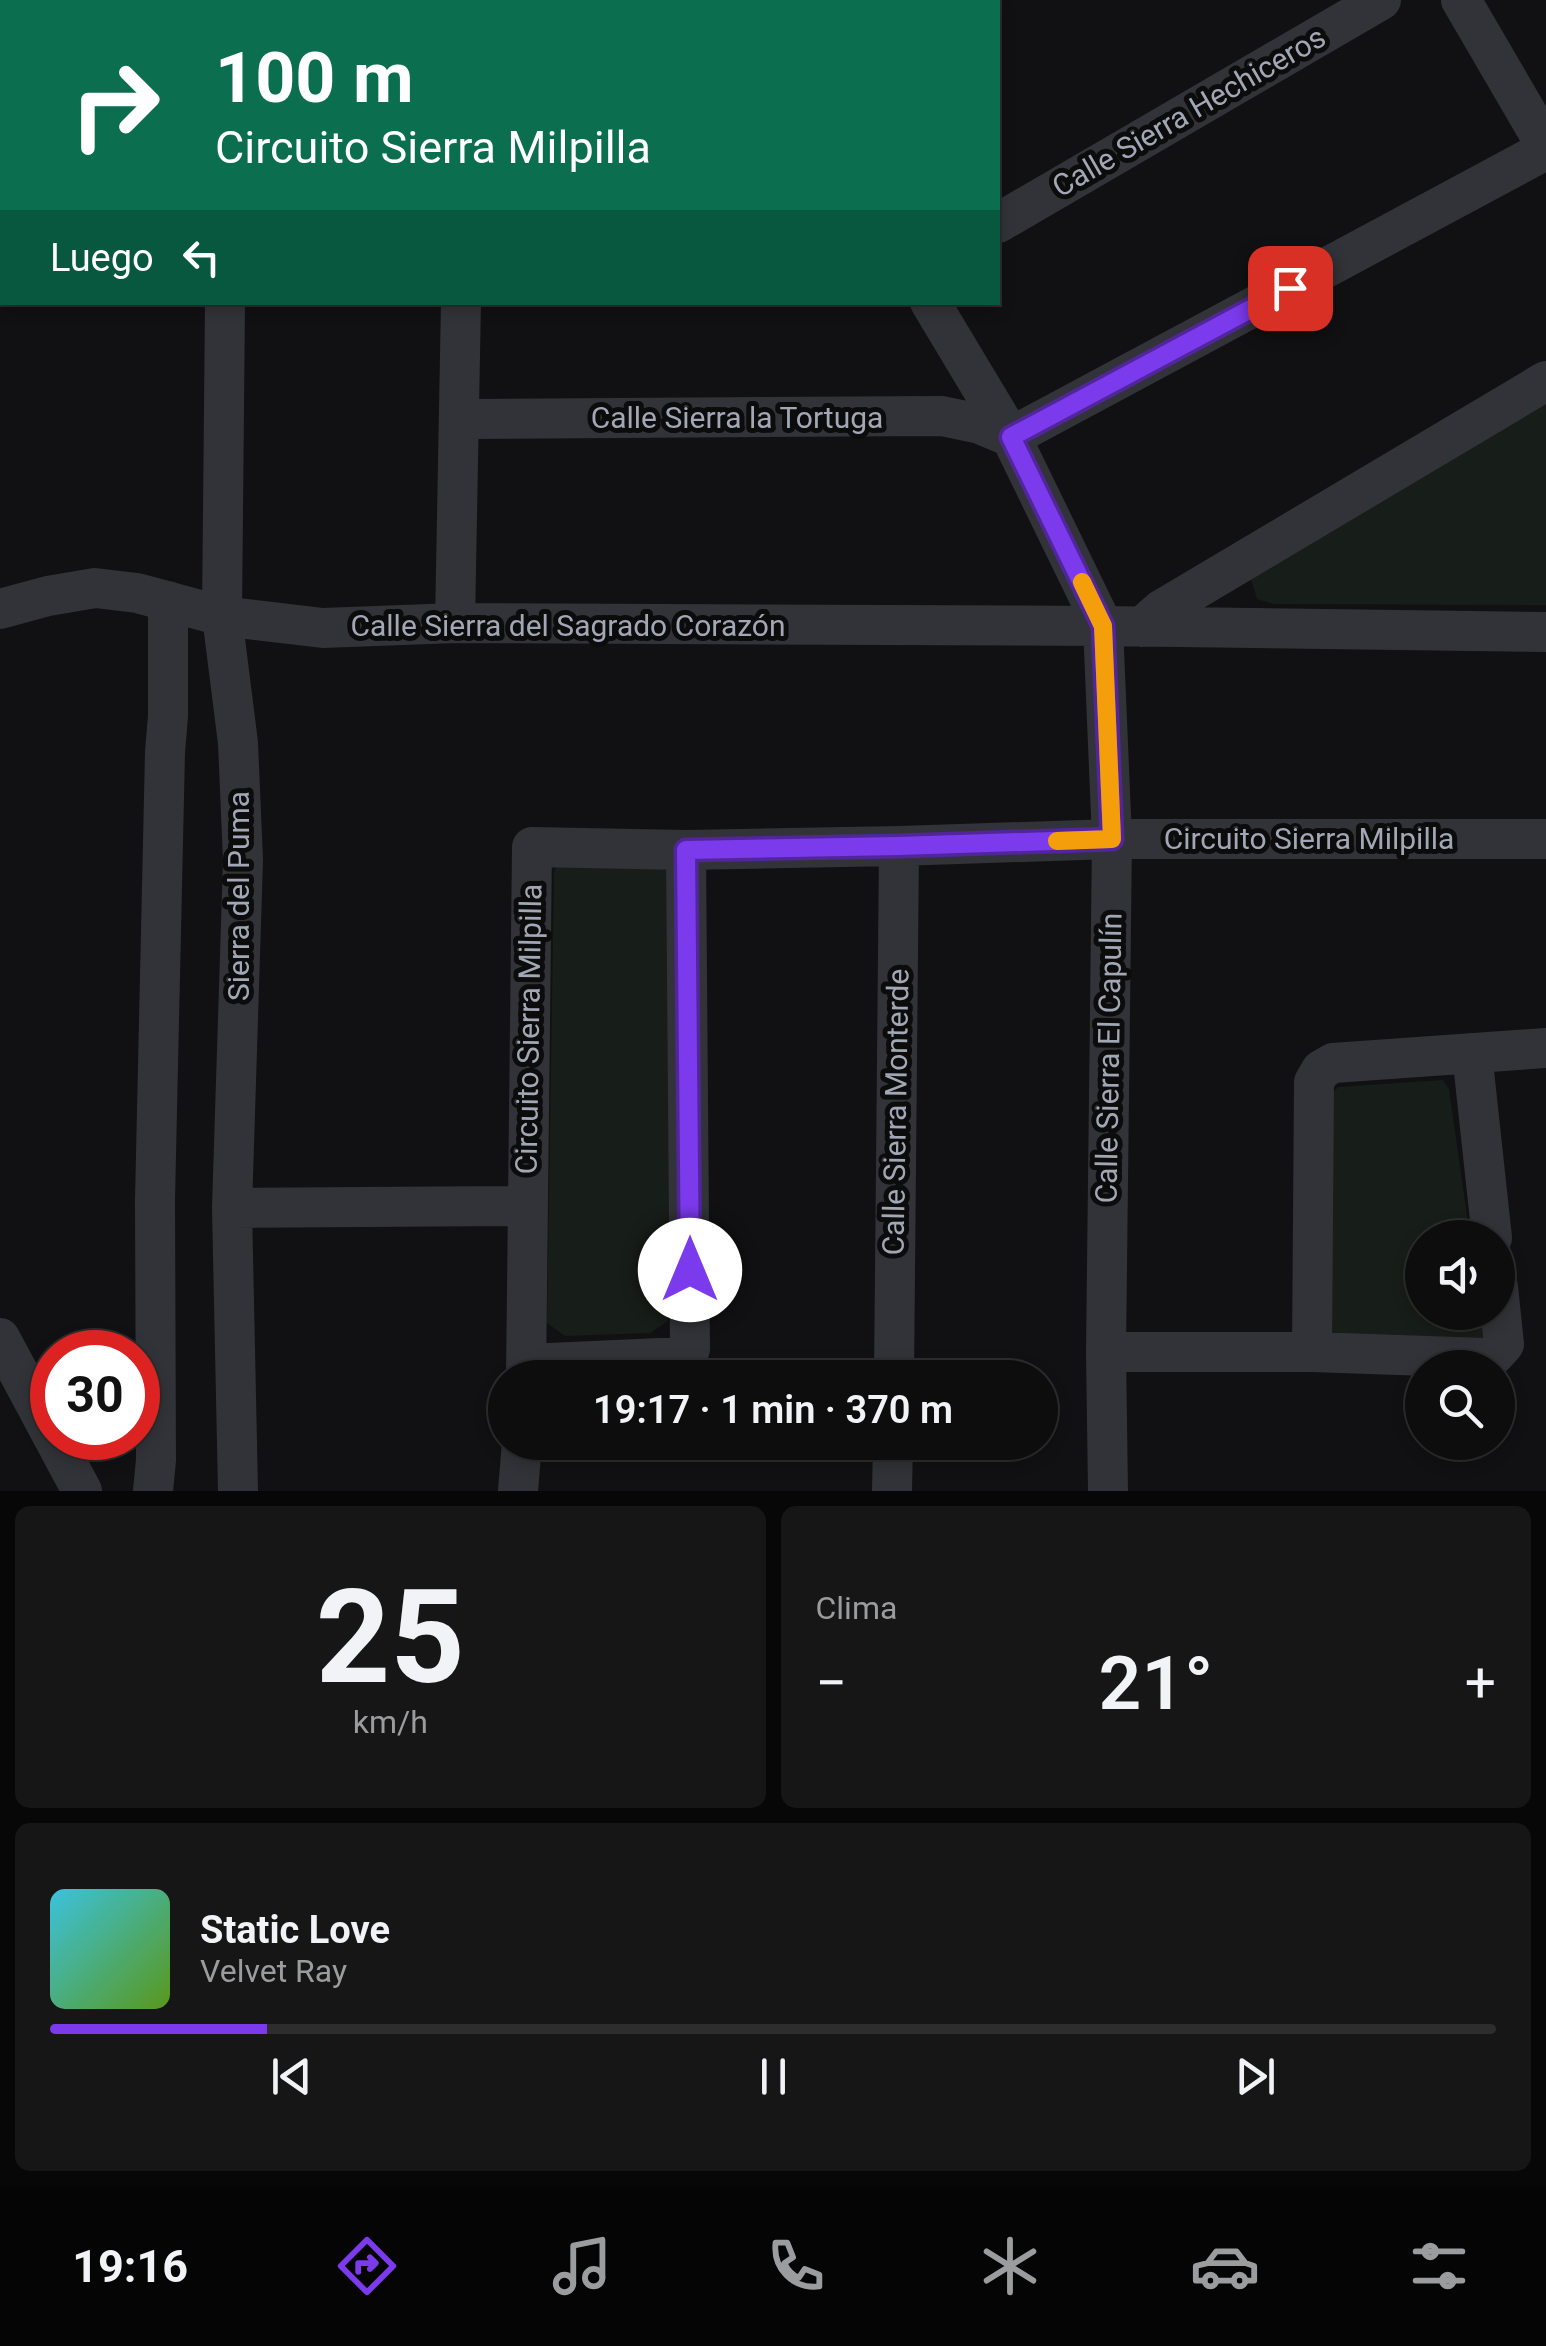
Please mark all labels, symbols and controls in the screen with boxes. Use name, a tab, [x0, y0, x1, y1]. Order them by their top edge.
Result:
street label: Calle Sierra Hechiceros	[1046, 19, 1331, 204]
text: 100 m	[215, 37, 414, 119]
icon: right	[50, 40, 180, 170]
text: Circuito Sierra Milpilla	[215, 121, 651, 174]
icon: left	[174, 230, 229, 285]
text: Luego	[50, 236, 154, 280]
pin	[1248, 246, 1333, 331]
icon: arrive	[1263, 261, 1318, 316]
street label: Calle Sierra la Tortuga	[591, 400, 883, 435]
street label: Calle Sierra del Sagrado Corazón	[350, 608, 786, 643]
street label: Sierra del Puma	[221, 791, 256, 1001]
street label: Circuito Sierra Milpilla	[1164, 821, 1454, 856]
street label: Circuito Sierra Milpilla	[508, 883, 549, 1175]
street label: Calle Sierra El Capulín	[1088, 912, 1129, 1204]
street label: Calle Sierra Monterde	[876, 968, 915, 1256]
position arrow	[638, 1218, 742, 1322]
map controls	[1405, 1220, 1515, 1460]
button: sound	[1405, 1220, 1515, 1330]
speed limit sign: 30	[30, 1330, 160, 1460]
button: search	[1405, 1350, 1515, 1460]
text: 19:17 · 1 min · 370 m	[593, 1388, 953, 1432]
text: 25	[316, 1561, 465, 1714]
text: Clima	[816, 1589, 897, 1627]
text: 21°	[1099, 1639, 1213, 1727]
text: −	[816, 1651, 847, 1715]
text: +	[1465, 1651, 1496, 1715]
text: km/h	[353, 1703, 428, 1741]
text: Static Love	[200, 1908, 390, 1952]
text: Velvet Ray	[200, 1952, 347, 1990]
icon: previous	[264, 2049, 319, 2104]
icon: pause	[746, 2049, 801, 2104]
icon: next	[1228, 2049, 1283, 2104]
icon: directions	[332, 2231, 402, 2301]
icon: music	[547, 2231, 617, 2301]
icon: phone	[761, 2231, 831, 2301]
icon: climate	[975, 2231, 1045, 2301]
icon: car	[1190, 2231, 1260, 2301]
icon: filters	[1404, 2231, 1474, 2301]
text: 19:16	[72, 2240, 188, 2293]

